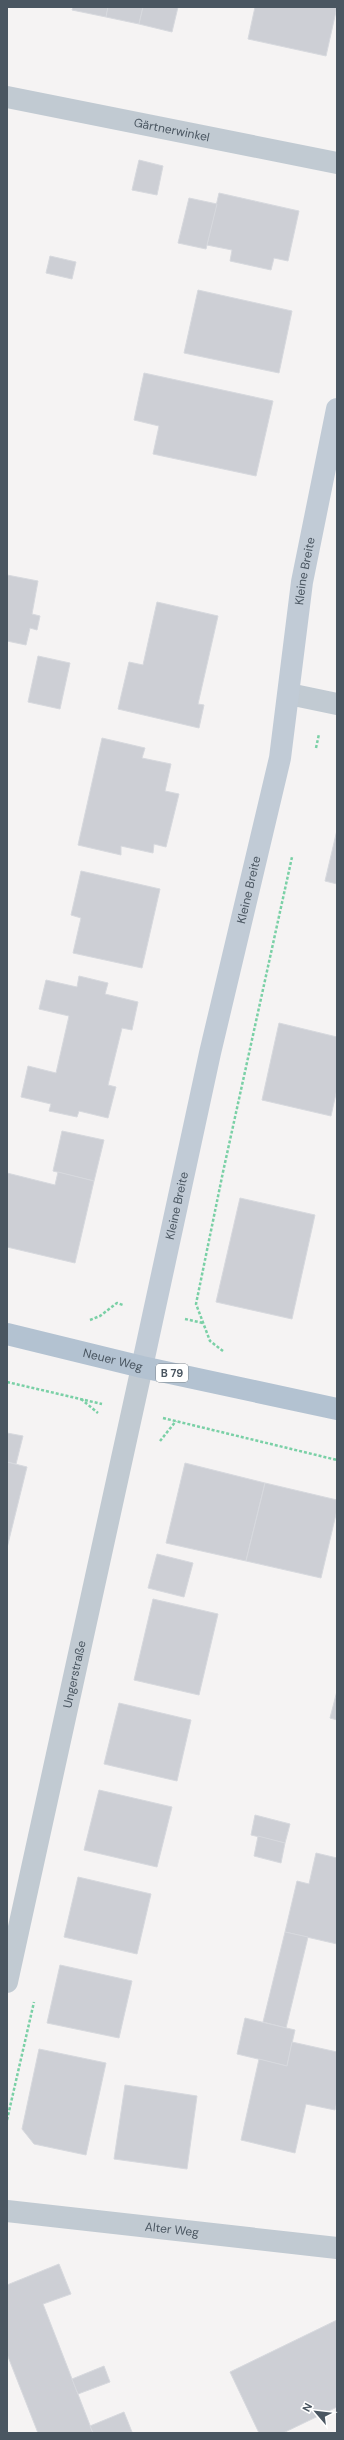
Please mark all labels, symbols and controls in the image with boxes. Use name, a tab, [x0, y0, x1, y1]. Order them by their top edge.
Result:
street label: Gärtnerwinkel	[132, 115, 211, 145]
street label: Kleine Breite	[291, 536, 319, 606]
street label: Kleine Breite	[233, 854, 265, 925]
street label: Kleine Breite	[162, 1170, 192, 1241]
street label: Neuer Weg	[81, 1345, 145, 1375]
road number: B 79	[156, 1364, 188, 1382]
street label: Ungerstraße	[59, 1639, 90, 1710]
street label: Alter Weg	[144, 2219, 200, 2240]
north arrow	[296, 2392, 336, 2432]
text: N	[299, 2400, 315, 2414]

